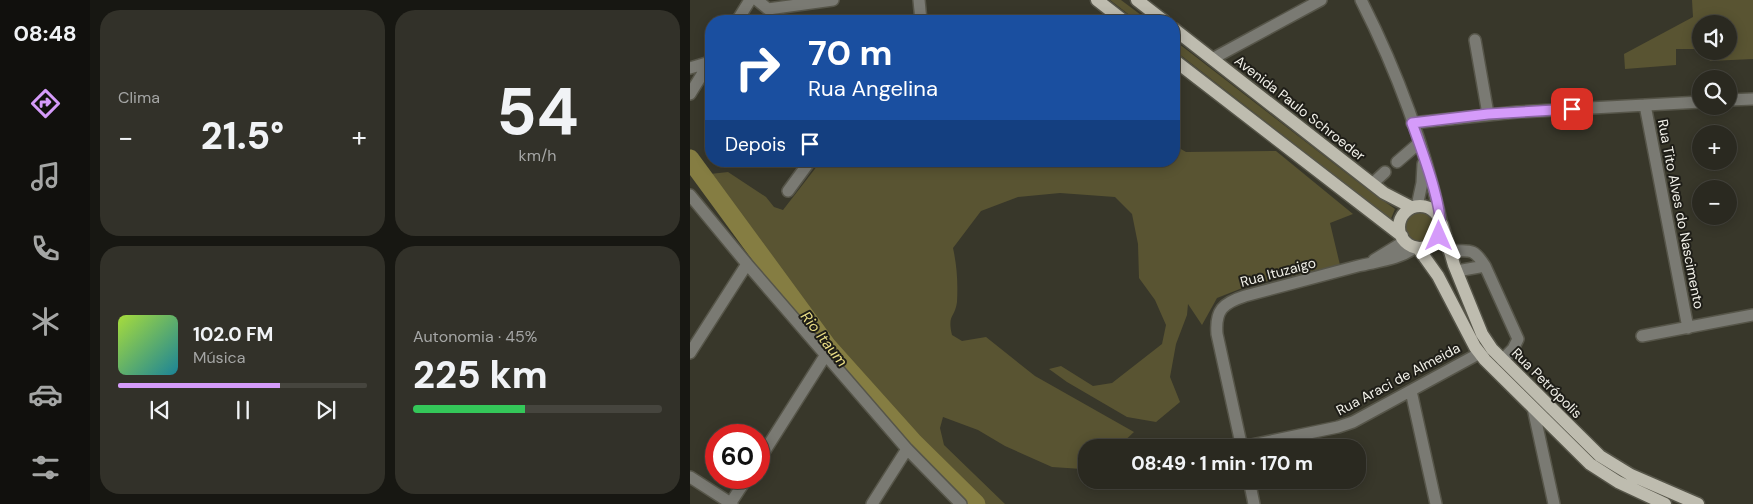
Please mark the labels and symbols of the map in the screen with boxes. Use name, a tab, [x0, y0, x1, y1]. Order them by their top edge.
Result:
street label: Avenida Paulo Schroeder	[1231, 51, 1369, 165]
pin	[1551, 88, 1593, 130]
street label: Rua Tito Alves do Nascimento	[1654, 118, 1708, 310]
position arrow	[1412, 209, 1464, 261]
street label: Rua Ituzaigo	[1238, 253, 1318, 291]
water label: Rio Itaum	[796, 307, 852, 371]
street label: Rua Araci de Almeida	[1333, 339, 1463, 419]
street label: Rua Petrópolis	[1508, 344, 1586, 422]
speed limit sign: 60	[705, 424, 770, 489]

